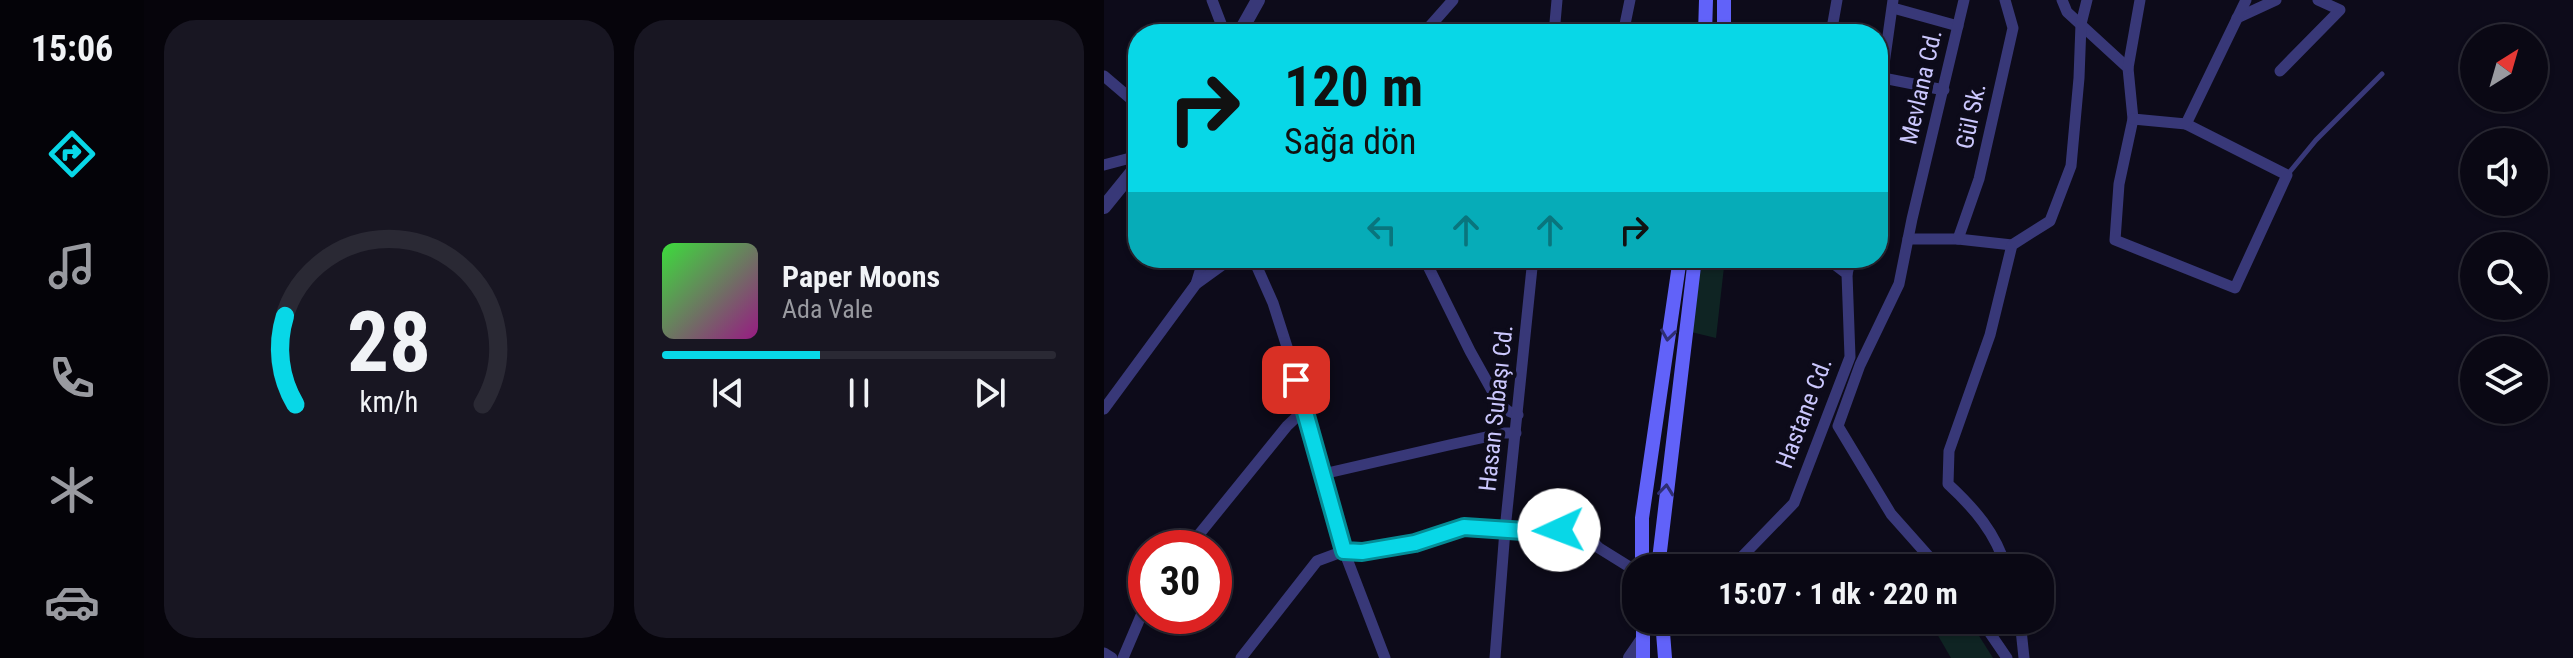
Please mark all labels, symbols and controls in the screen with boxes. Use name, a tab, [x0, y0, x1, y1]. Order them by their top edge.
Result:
north arrow	[2460, 24, 2548, 112]
map controls	[2460, 24, 2548, 424]
street label: Mevlana Cd.	[1894, 27, 1948, 147]
text: 15:06	[31, 28, 113, 70]
text: 120 m	[1284, 54, 1423, 120]
icon: right	[1152, 56, 1256, 160]
street label: Gül Sk.	[1950, 81, 1992, 151]
text: Sağa dön	[1284, 121, 1417, 163]
icon: directions	[44, 126, 100, 182]
button: sound	[2460, 128, 2548, 216]
icon: left	[1360, 208, 1404, 252]
icon: ahead	[1444, 208, 1488, 252]
icon: ahead	[1528, 208, 1572, 252]
icon: right	[1612, 208, 1656, 252]
button: search	[2460, 232, 2548, 320]
icon: music	[44, 238, 100, 294]
text: Paper Moons	[782, 259, 940, 294]
text: 28	[347, 294, 431, 391]
text: Ada Vale	[782, 294, 873, 324]
street label: Hasan Subaşı Cd.	[1473, 323, 1519, 493]
one-way arrow	[1660, 328, 1677, 342]
button: layers	[2460, 336, 2548, 424]
pin	[1262, 346, 1330, 414]
icon: phone	[44, 350, 100, 406]
street label: Hastane Cd.	[1770, 354, 1838, 472]
icon: arrive	[1274, 358, 1318, 402]
icon: previous	[706, 371, 750, 415]
icon: pause	[837, 371, 881, 415]
icon: next	[968, 371, 1012, 415]
text: km/h	[360, 385, 418, 419]
icon: climate	[44, 462, 100, 518]
one-way arrow	[1658, 483, 1675, 496]
position arrow	[1517, 488, 1601, 572]
speed limit sign: 30	[1128, 530, 1232, 634]
icon: car	[44, 574, 100, 630]
text: 15:07 · 1 dk · 220 m	[1718, 576, 1958, 611]

